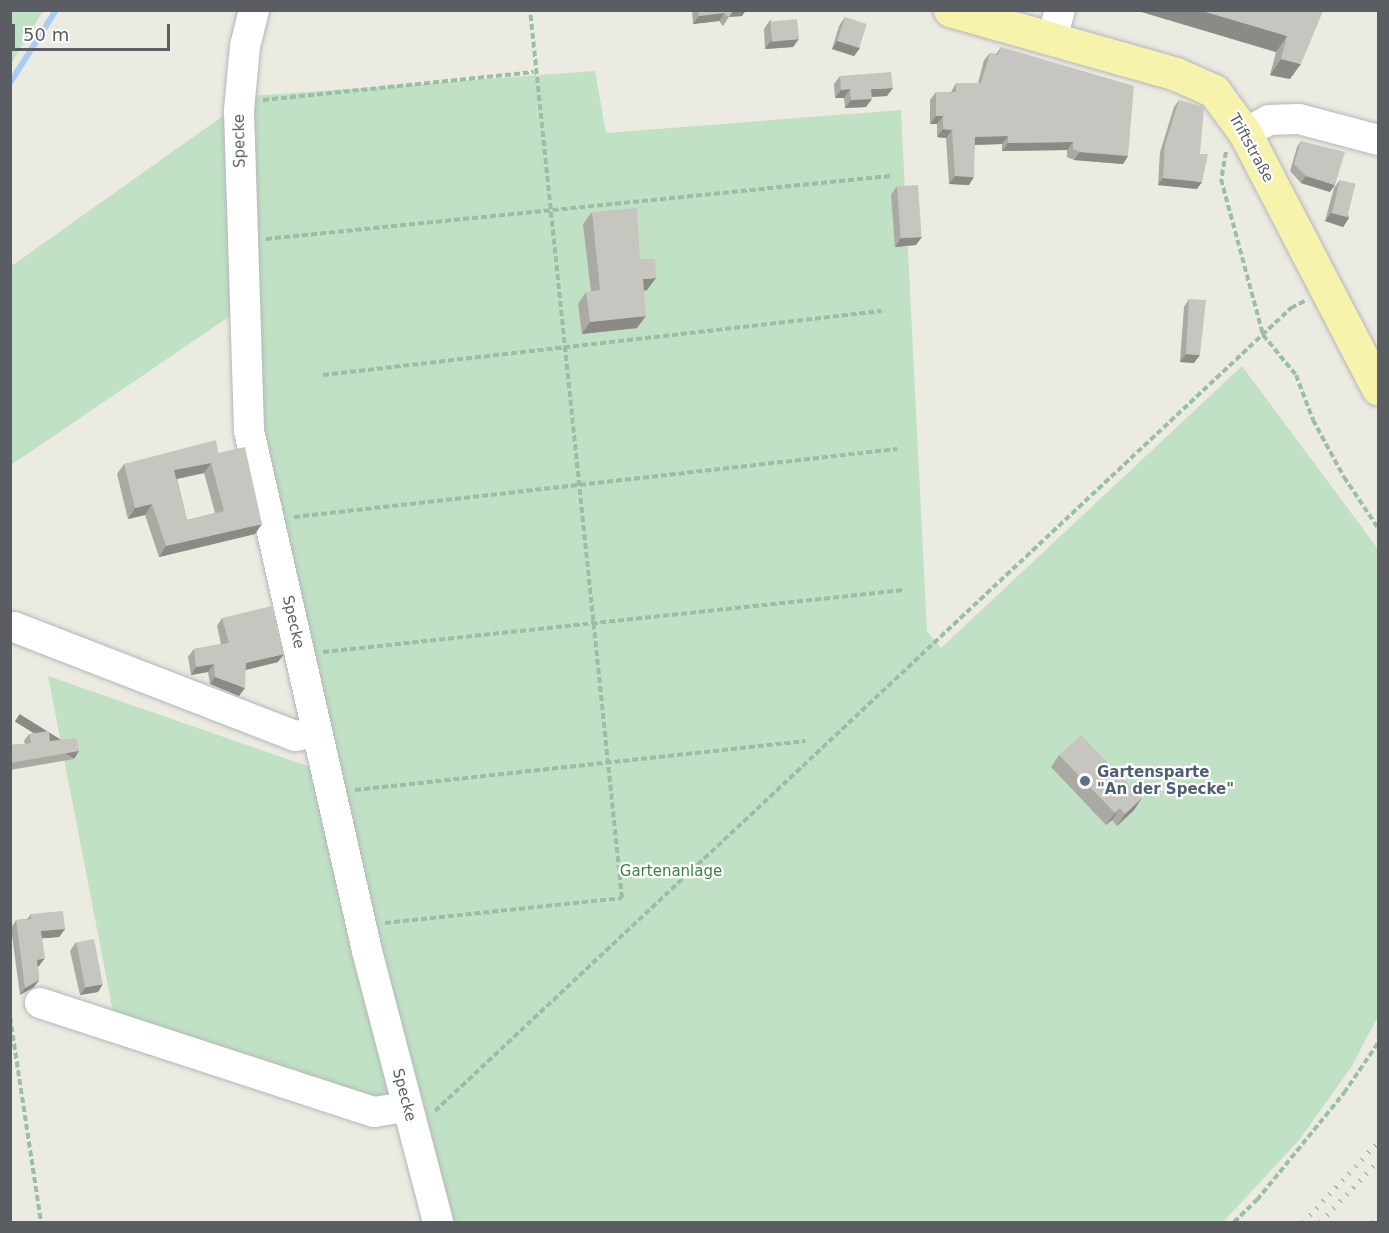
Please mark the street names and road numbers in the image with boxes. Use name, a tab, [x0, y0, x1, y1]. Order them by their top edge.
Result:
street label: Triftstraße	[1225, 110, 1277, 186]
street label: Specke	[231, 114, 249, 168]
street label: Specke	[278, 594, 308, 650]
street label: Specke	[388, 1067, 420, 1123]

